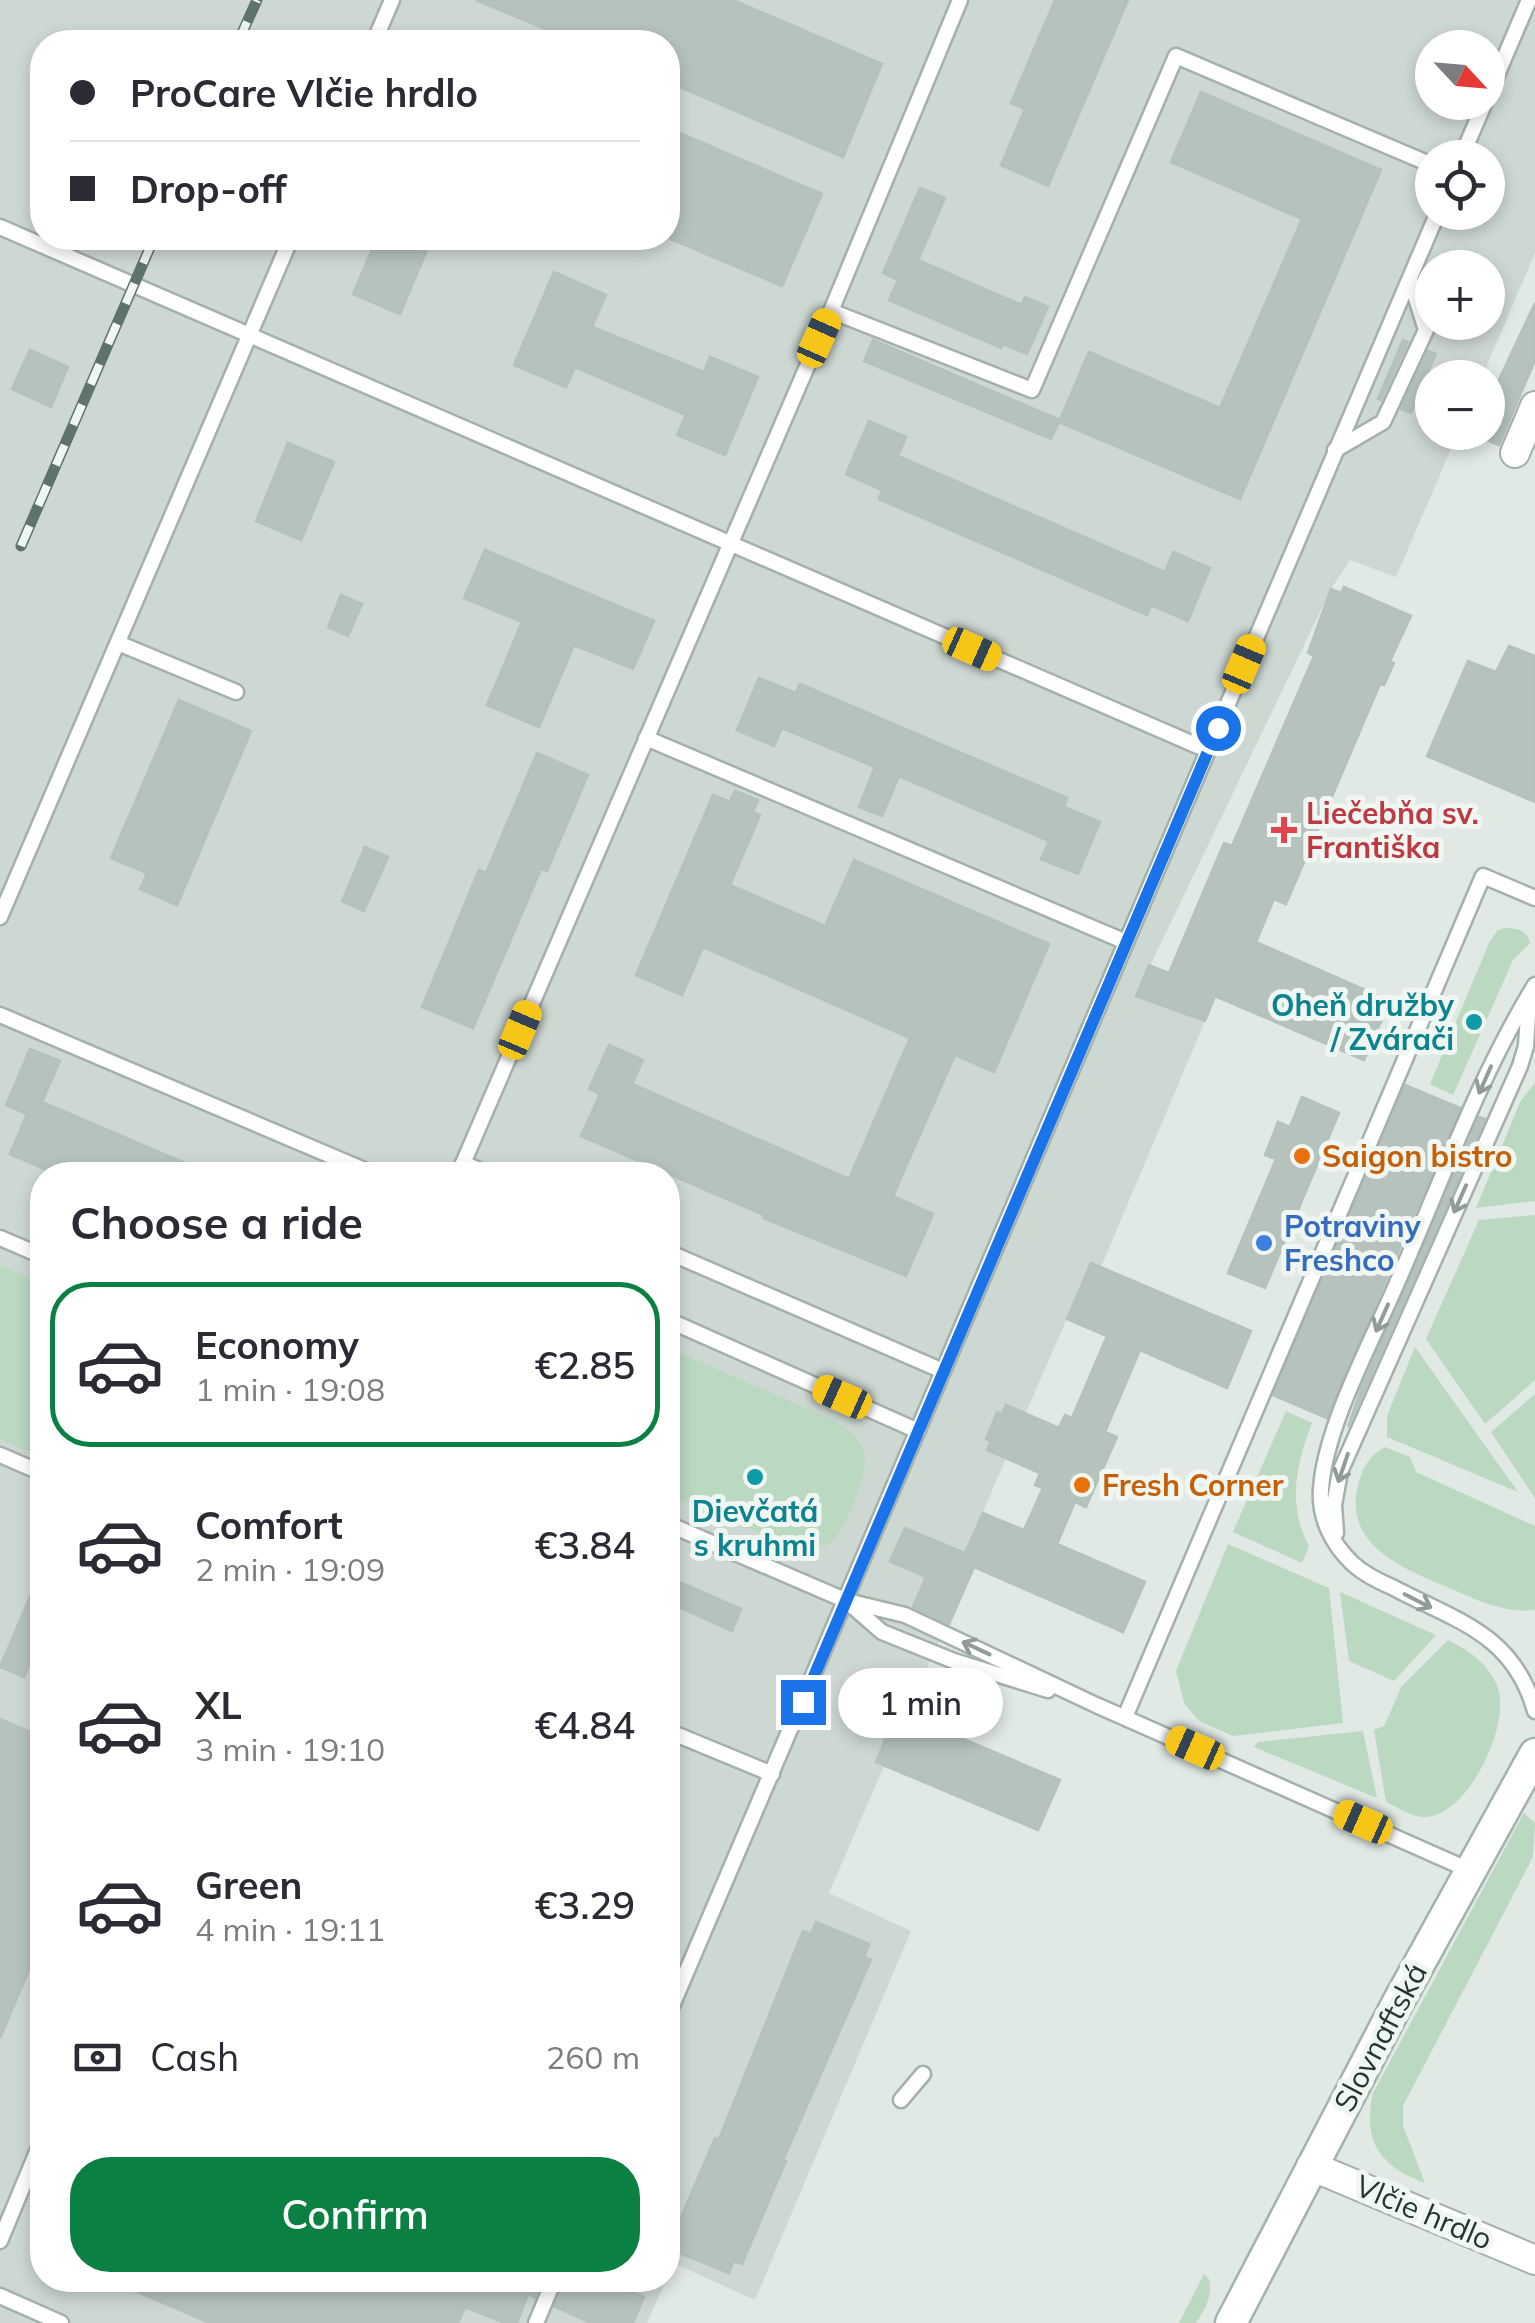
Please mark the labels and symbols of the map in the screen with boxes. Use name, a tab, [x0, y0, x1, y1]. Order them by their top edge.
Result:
north arrow	[1415, 30, 1505, 120]
car	[793, 304, 845, 372]
car	[938, 623, 1006, 675]
car	[1218, 631, 1270, 697]
route start	[1196, 706, 1241, 751]
place label: Liečebňa sv. Františka	[1306, 794, 1479, 866]
marker: Liečebňa sv. Františka	[1271, 817, 1297, 843]
place label: Oheň družby / Zvárači	[1271, 986, 1455, 1058]
car	[494, 997, 546, 1063]
marker: Oheň družby / Zvárači	[1463, 1011, 1485, 1033]
one-way arrow	[1475, 1064, 1493, 1095]
place label: Saigon bistro	[1322, 1137, 1513, 1175]
marker: Saigon bistro	[1291, 1145, 1313, 1167]
one-way arrow	[1450, 1183, 1468, 1214]
place label: Potraviny Freshco	[1284, 1207, 1421, 1279]
marker: Potraviny Freshco	[1253, 1232, 1275, 1254]
one-way arrow	[1372, 1302, 1390, 1333]
car	[808, 1371, 876, 1423]
one-way arrow	[1333, 1451, 1351, 1482]
marker: Dievčatá s kruhmi	[744, 1466, 766, 1488]
place label: Fresh Corner	[1102, 1466, 1284, 1504]
marker: Fresh Corner	[1071, 1474, 1093, 1496]
place label: Dievčatá s kruhmi	[692, 1492, 818, 1564]
one-way arrow	[1403, 1592, 1433, 1611]
one-way arrow	[962, 1638, 992, 1657]
callout: 1 min	[838, 1667, 1003, 1737]
route end	[781, 1680, 826, 1725]
car	[1161, 1722, 1229, 1774]
car	[1329, 1796, 1397, 1848]
street label: Slovnaftská	[1325, 1956, 1435, 2118]
street label: Vlčie hrdlo	[1350, 2166, 1498, 2258]

